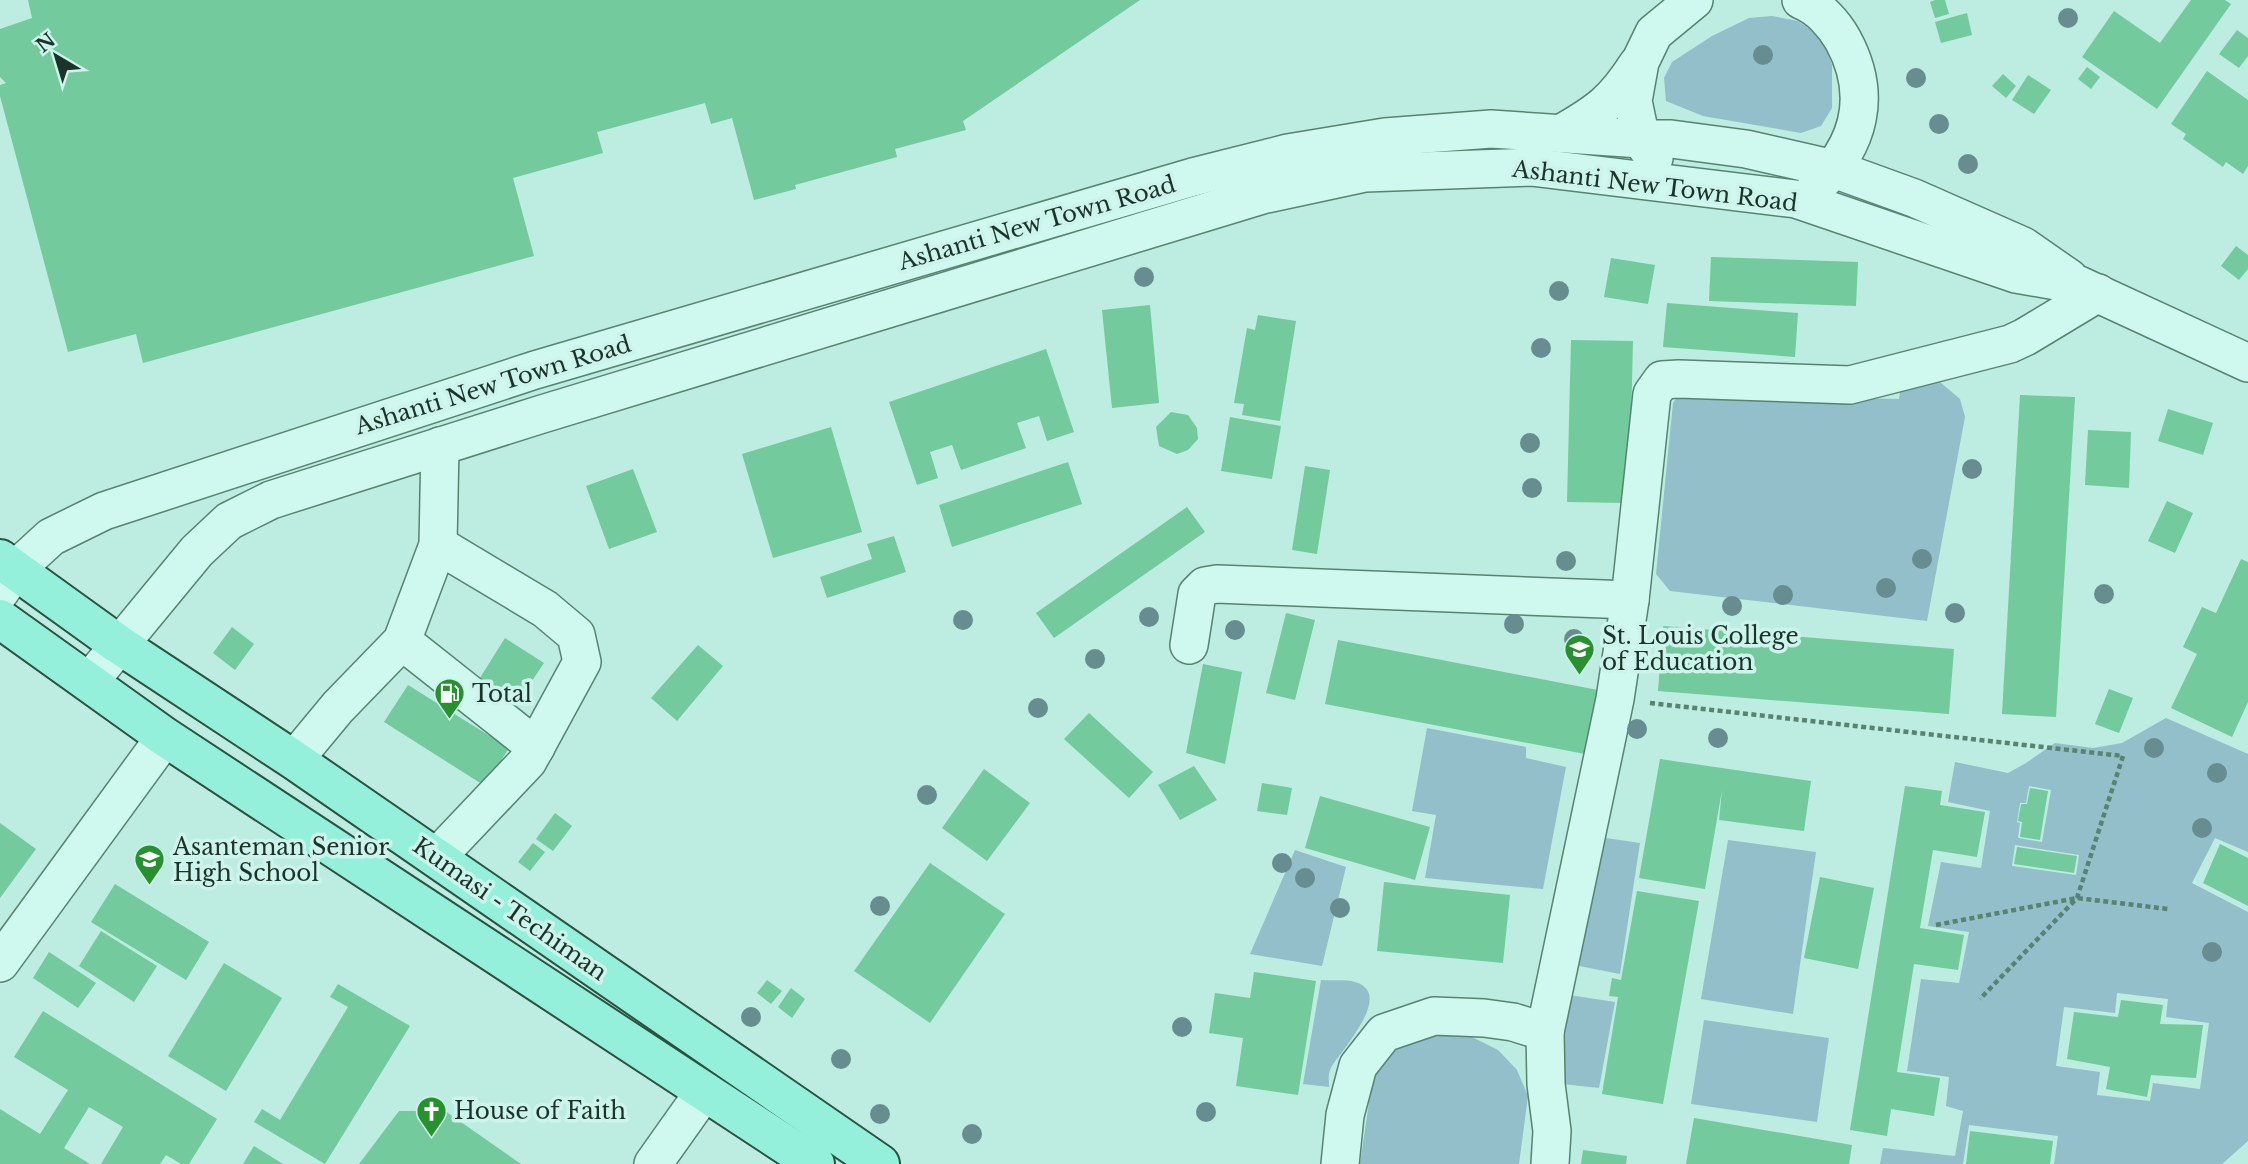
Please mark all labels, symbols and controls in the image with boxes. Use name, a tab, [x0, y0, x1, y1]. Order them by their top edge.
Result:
north arrow	[21, 21, 91, 91]
text: N	[32, 28, 60, 58]
street label: Ashanti New Town Road	[1510, 154, 1799, 217]
street label: Ashanti New Town Road	[894, 170, 1179, 276]
street label: Ashanti New Town Road	[351, 330, 634, 441]
place label: St. Louis College of Education	[1602, 622, 1799, 676]
school or university icon: St. Louis College of Education	[1562, 632, 1596, 676]
fuel station icon: Total	[432, 677, 466, 721]
place label: Total	[472, 680, 532, 708]
street label: Kumasi - Techiman	[408, 831, 613, 987]
place label: Asanteman Senior High School	[172, 833, 389, 887]
school or university icon: Asanteman Senior High School	[133, 843, 167, 887]
church icon: House of Faith	[414, 1094, 448, 1138]
place label: House of Faith	[454, 1097, 626, 1125]

